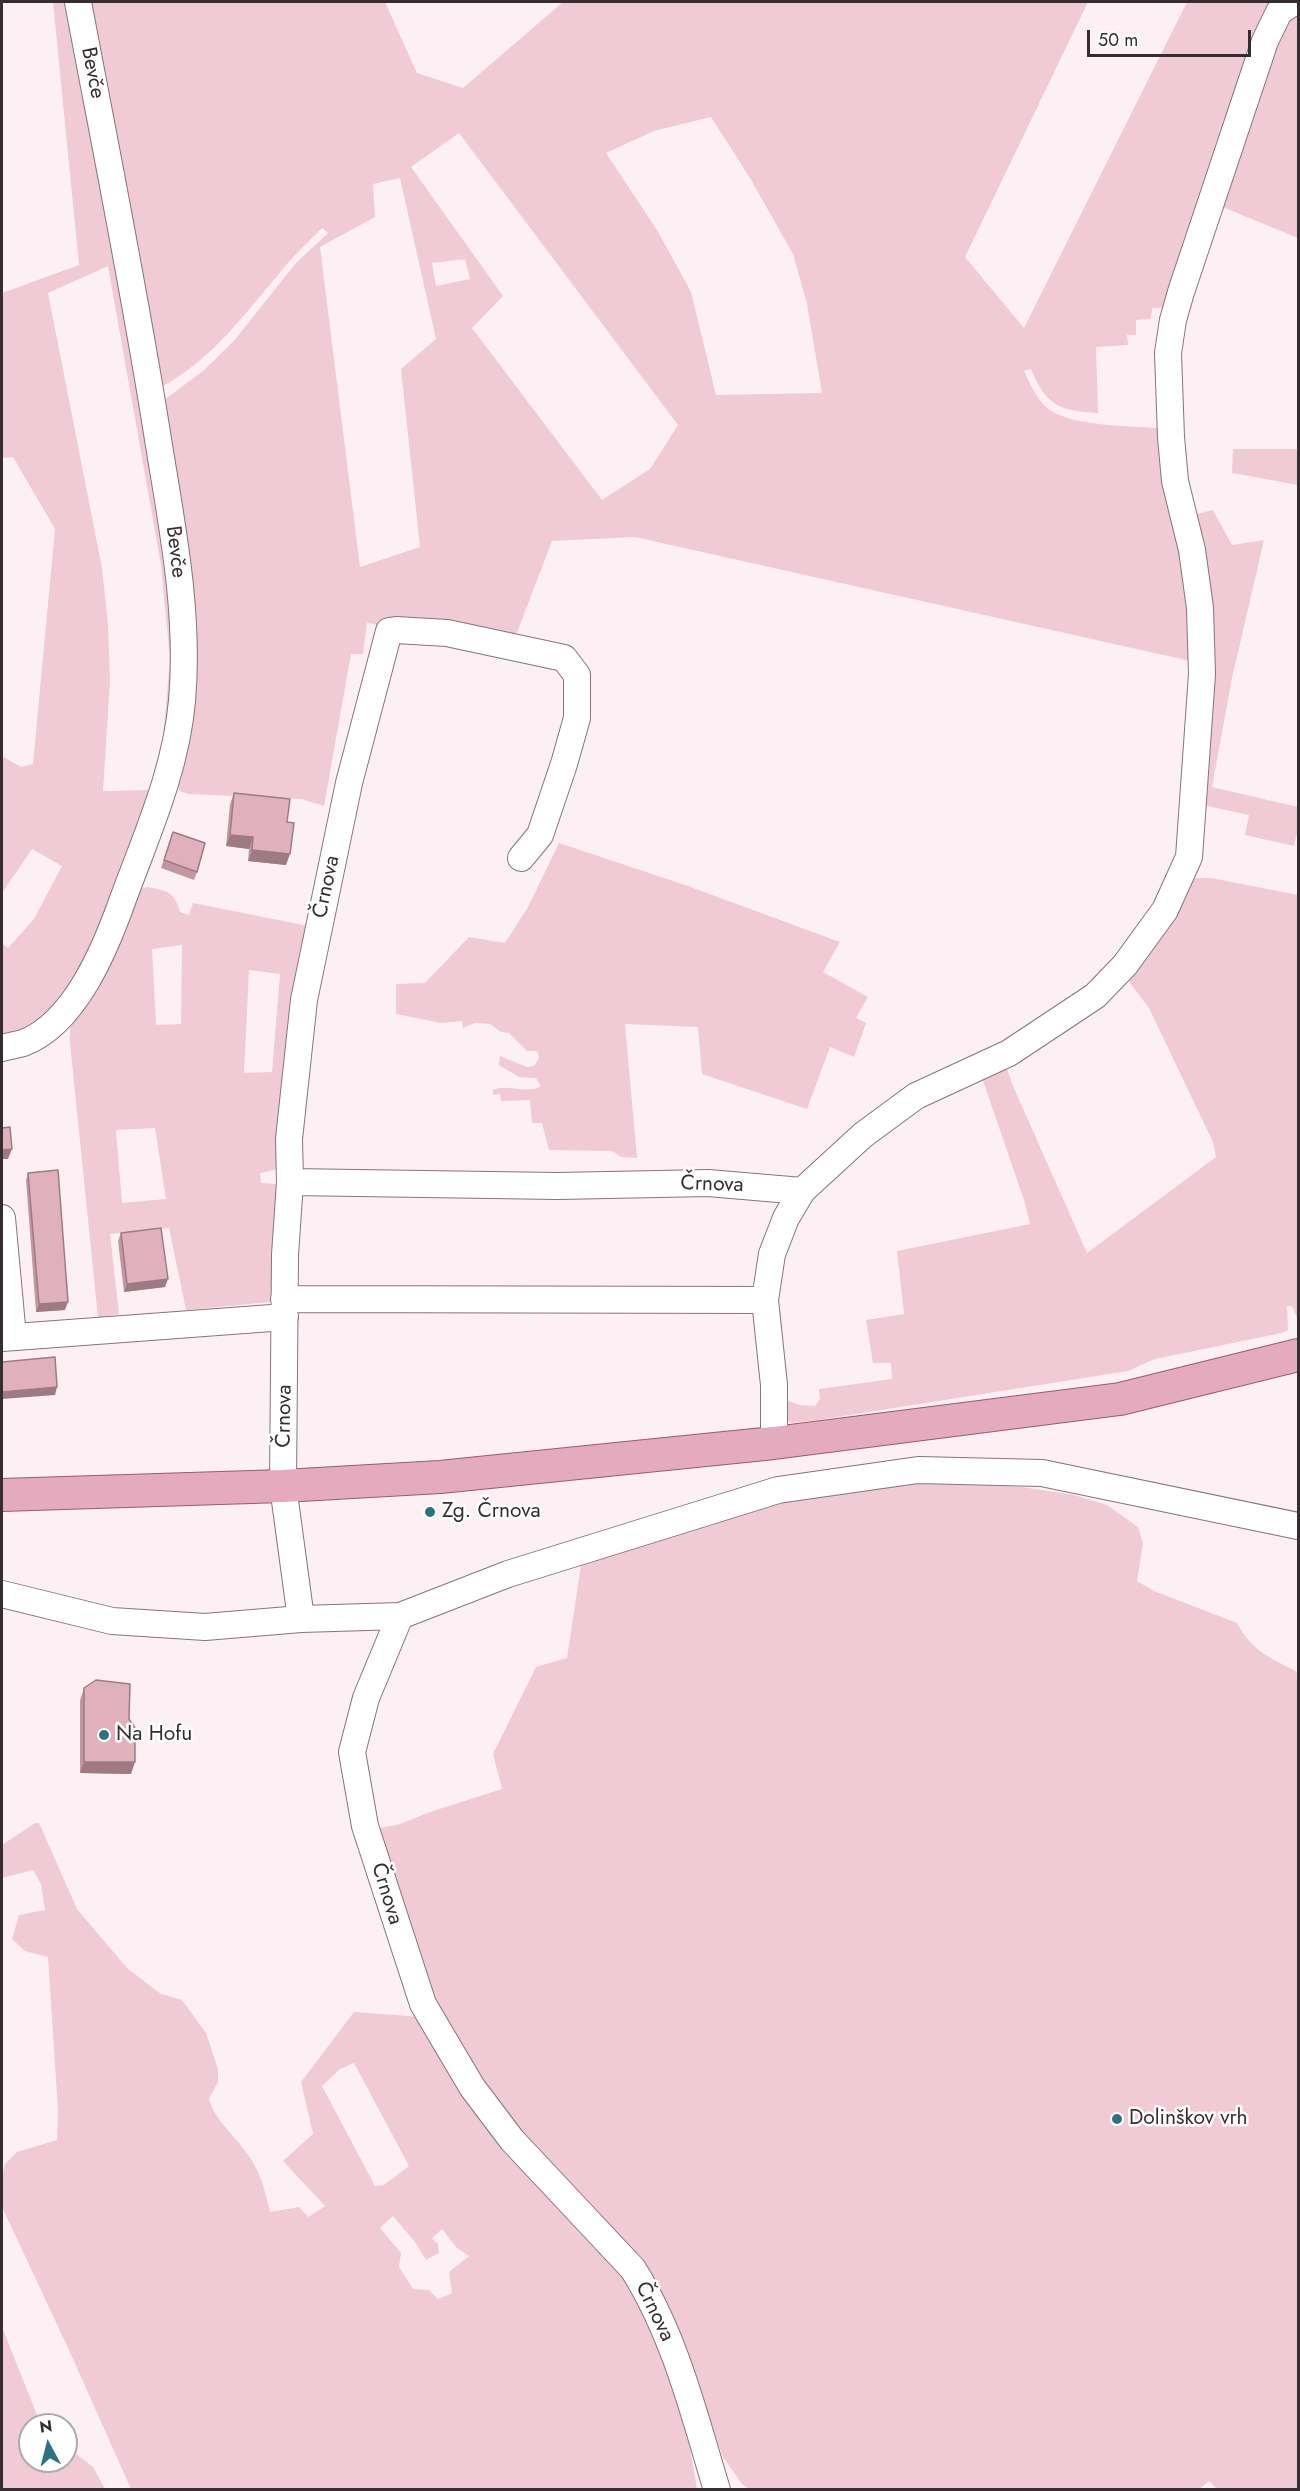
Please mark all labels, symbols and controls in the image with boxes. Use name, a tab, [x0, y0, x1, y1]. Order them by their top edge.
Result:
scale bar	[1090, 18, 1254, 56]
text: 50 m	[1098, 27, 1138, 53]
street label: Bevče	[75, 45, 109, 101]
street label: Bevče	[159, 525, 191, 579]
street label: Črnova	[308, 854, 346, 920]
street label: Črnova	[680, 1171, 744, 1199]
street label: Črnova	[272, 1384, 298, 1448]
place label: Zg. Črnova	[442, 1499, 540, 1525]
marker: Zg. Črnova	[423, 1505, 437, 1519]
place label: Na Hofu	[116, 1722, 192, 1748]
marker: Na Hofu	[97, 1728, 111, 1742]
street label: Črnova	[365, 1860, 407, 1928]
place label: Dolinškov vrh	[1129, 2106, 1248, 2132]
marker: Dolinškov vrh	[1110, 2112, 1124, 2126]
street label: Črnova	[629, 2278, 679, 2346]
north arrow	[18, 2413, 78, 2473]
text: N	[38, 2414, 54, 2439]

